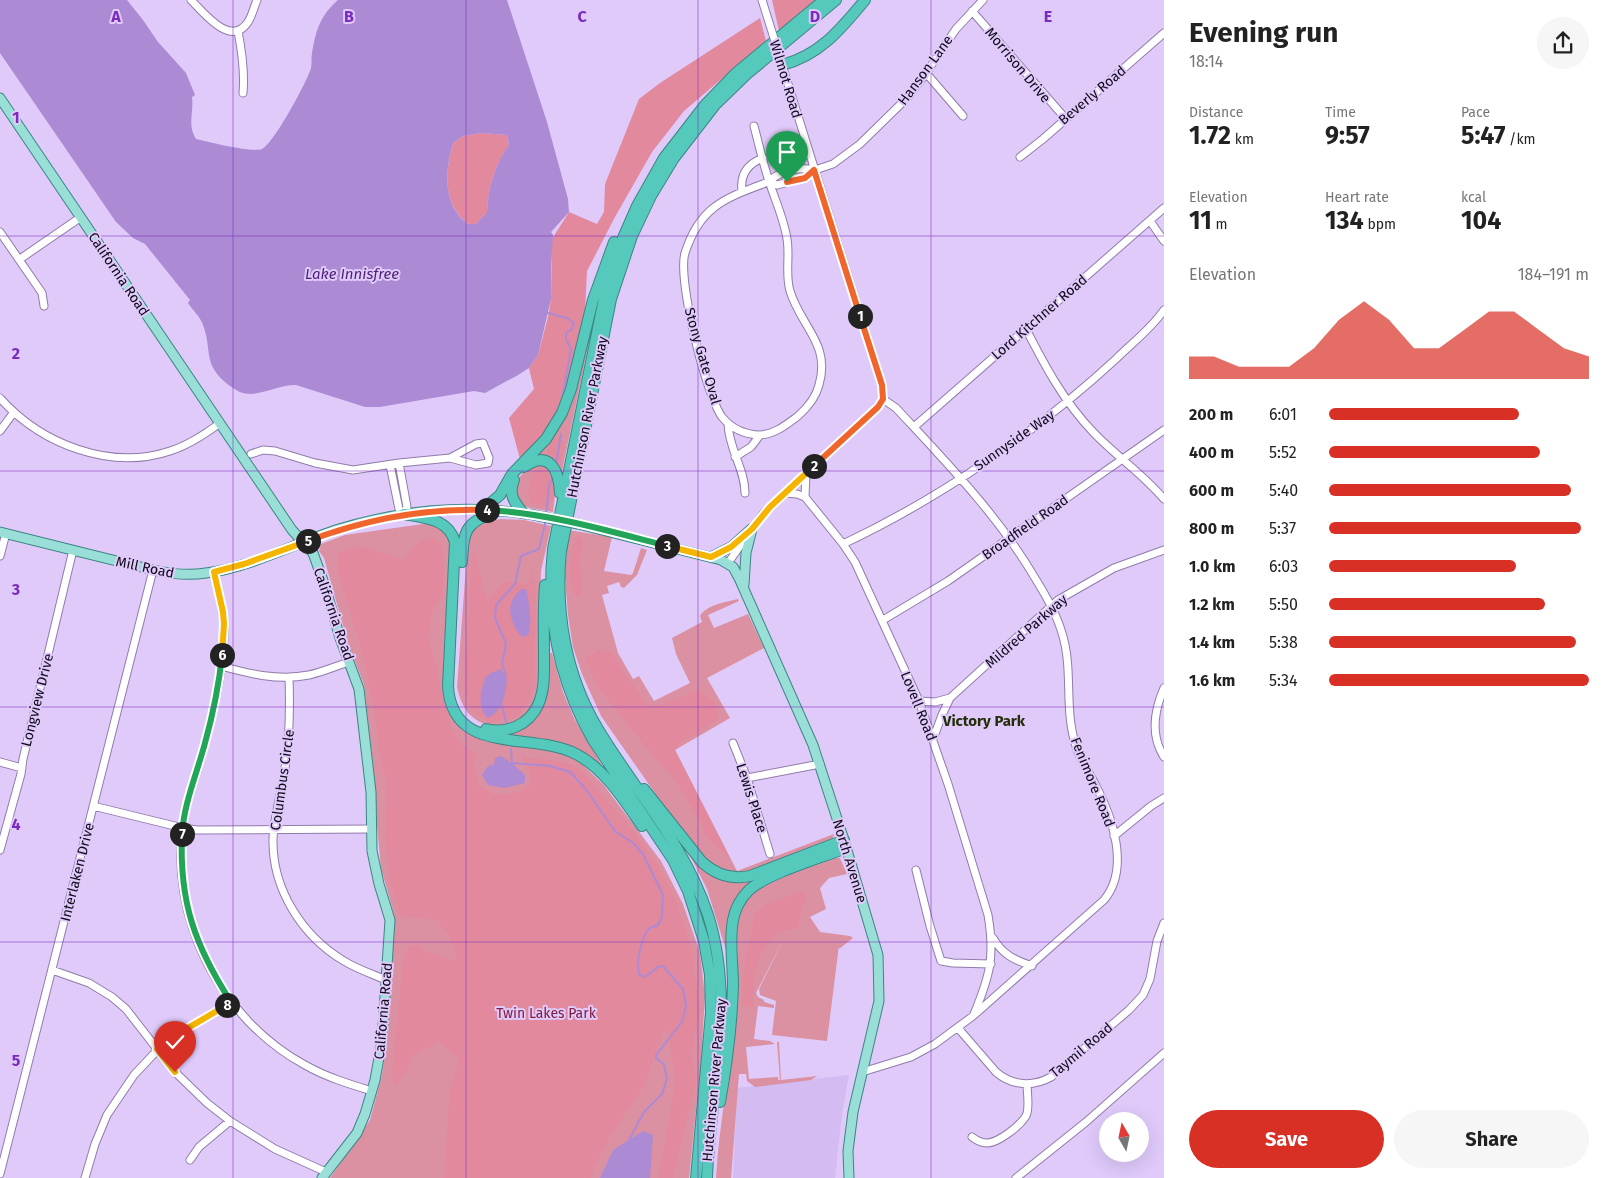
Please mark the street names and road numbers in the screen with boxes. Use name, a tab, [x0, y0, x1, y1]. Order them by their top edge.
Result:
street label: Morrison Drive	[981, 24, 1054, 107]
street label: Hanson Lane	[894, 32, 956, 109]
street label: Wilmot Road	[766, 38, 805, 120]
street label: Beverly Road	[1055, 62, 1129, 129]
street label: California Road	[84, 229, 153, 319]
street label: Lord Kitchner Road	[988, 271, 1091, 363]
street label: Stony Gate Oval	[681, 306, 724, 407]
street label: Hutchinson River Parkway	[564, 335, 611, 499]
street label: Sunnyside Way	[971, 406, 1058, 474]
street label: Broadfield Road	[979, 491, 1072, 564]
street label: Mill Road	[114, 553, 176, 582]
street label: California Road	[310, 565, 357, 663]
street label: Mildred Parkway	[982, 591, 1071, 672]
street label: Longview Drive	[18, 652, 57, 748]
street label: Lovell Road	[897, 669, 940, 743]
street label: Columbus Circle	[267, 728, 298, 832]
street label: Fenimore Road	[1067, 735, 1118, 829]
street label: Lewis Place	[732, 761, 771, 835]
street label: North Avenue	[829, 817, 870, 905]
street label: Interlaken Drive	[57, 821, 98, 923]
street label: California Road	[371, 962, 396, 1060]
street label: Hutchinson River Parkway	[699, 998, 730, 1162]
street label: Taymil Road	[1046, 1019, 1116, 1082]

